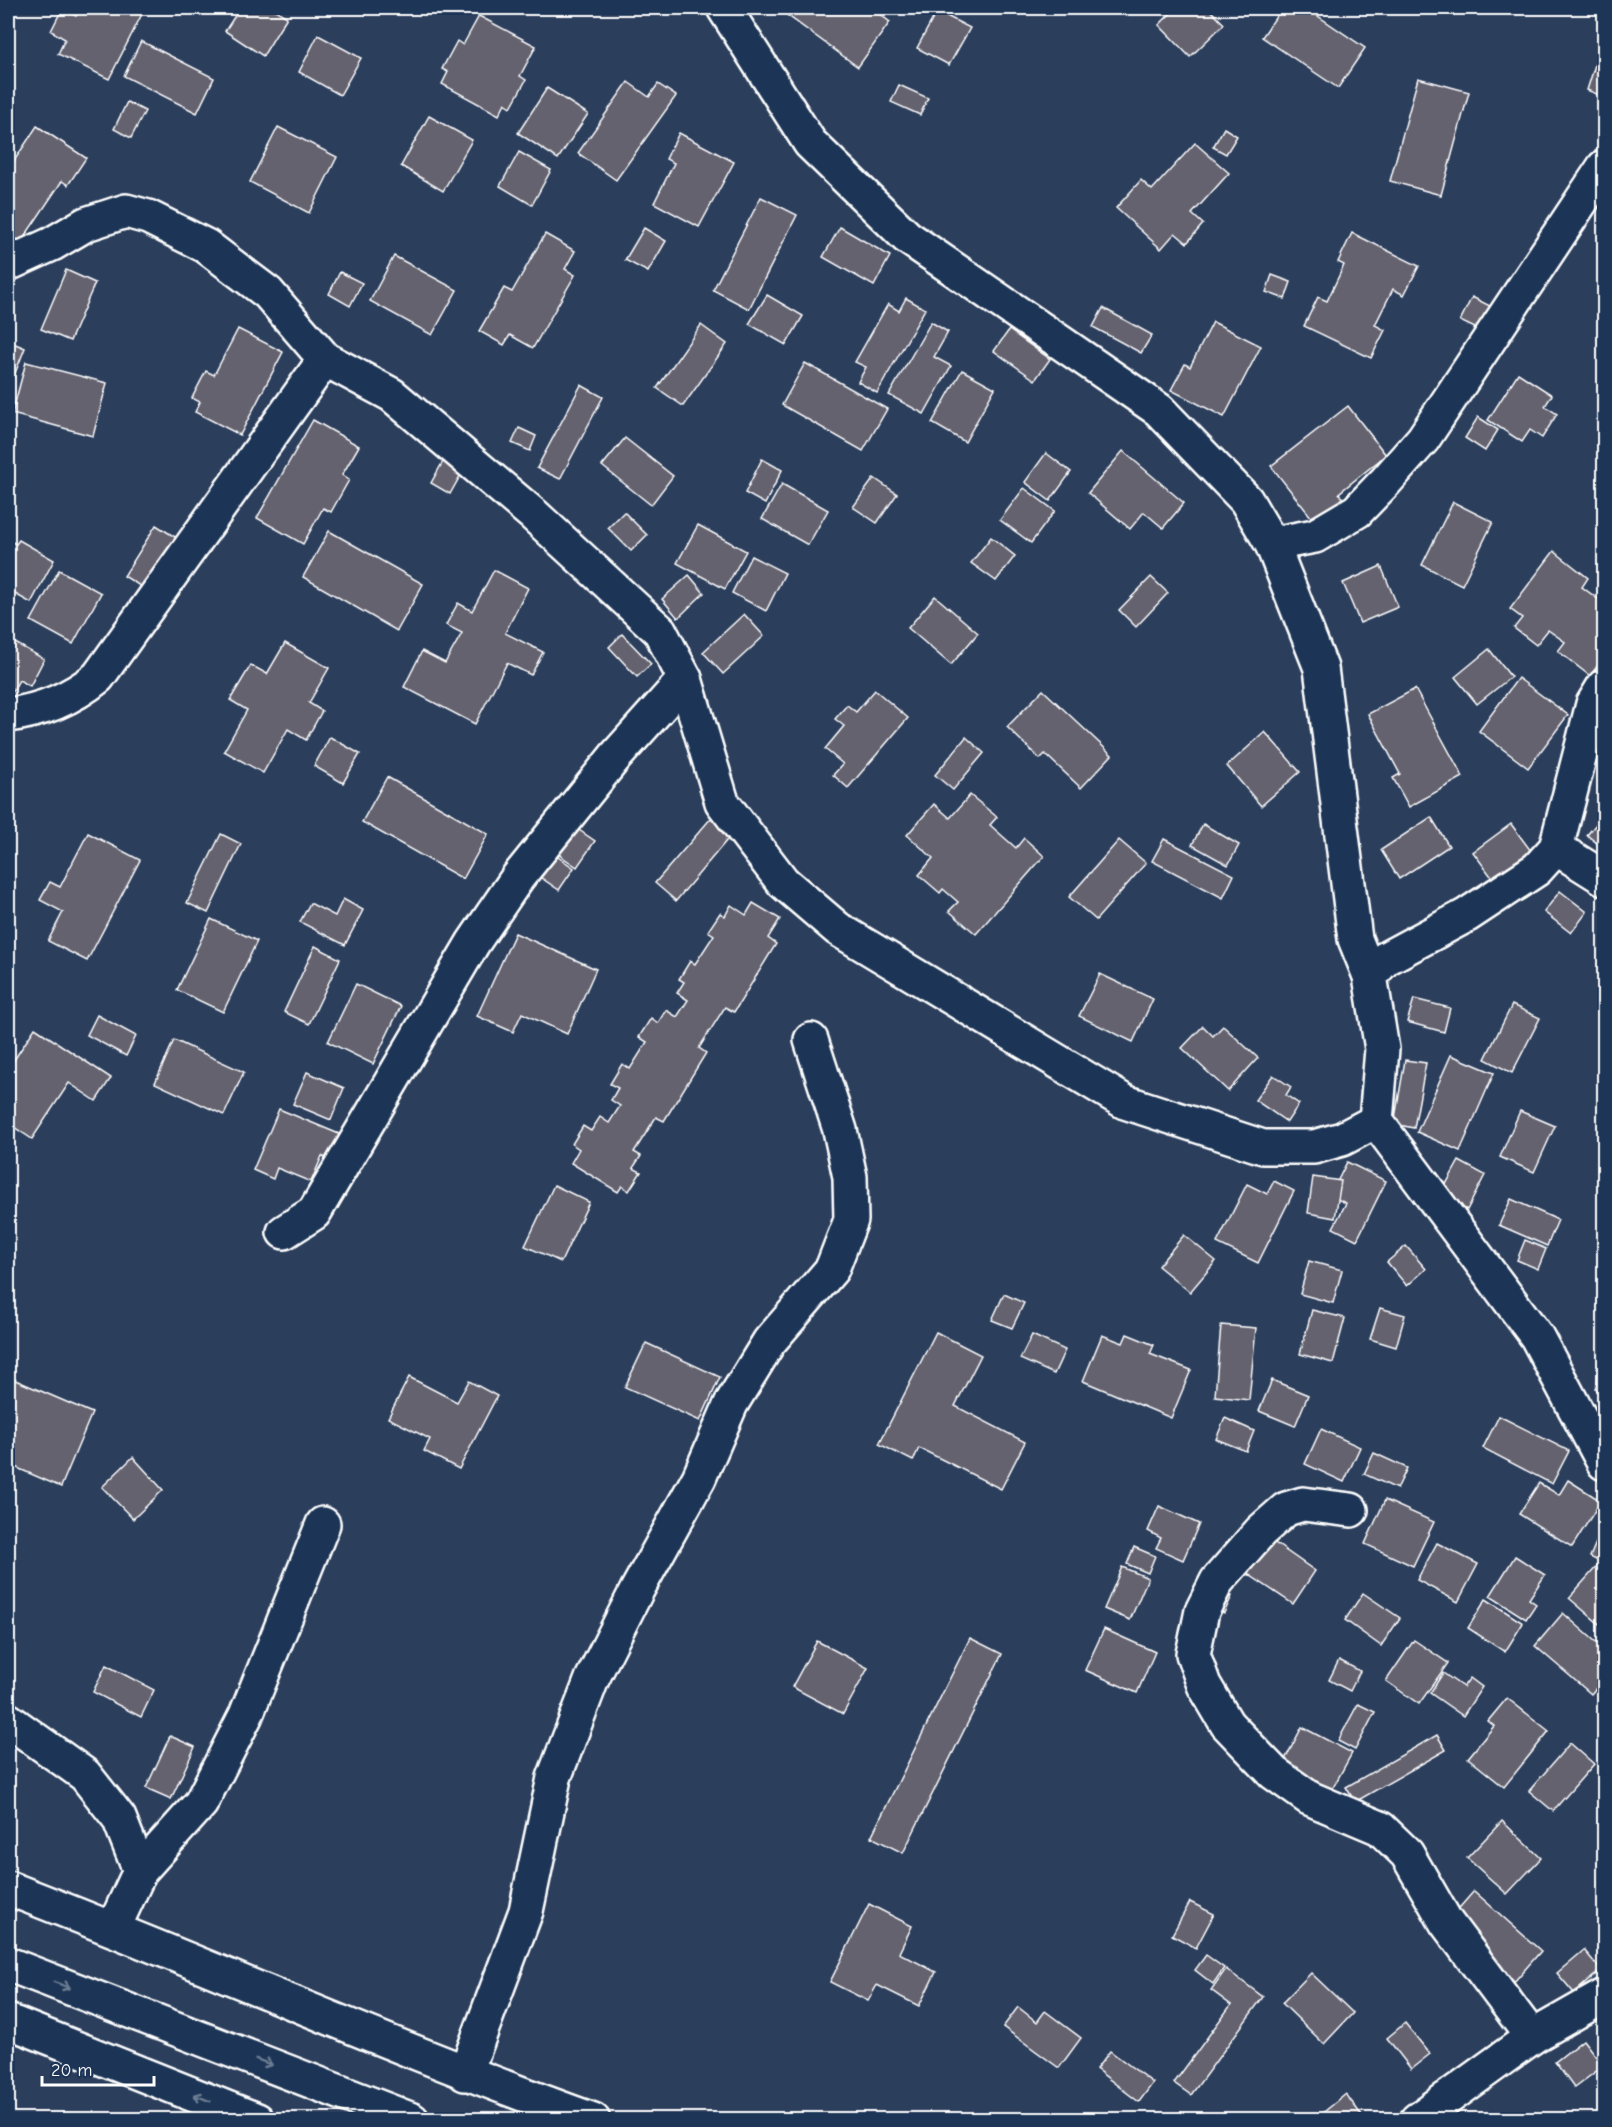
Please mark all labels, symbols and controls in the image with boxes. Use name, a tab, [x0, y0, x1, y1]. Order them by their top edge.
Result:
one-way arrow	[52, 1980, 71, 1991]
scale bar	[42, 2049, 154, 2087]
one-way arrow	[254, 2058, 272, 2069]
text: 20 m	[51, 2060, 92, 2081]
one-way arrow	[194, 2092, 212, 2103]

